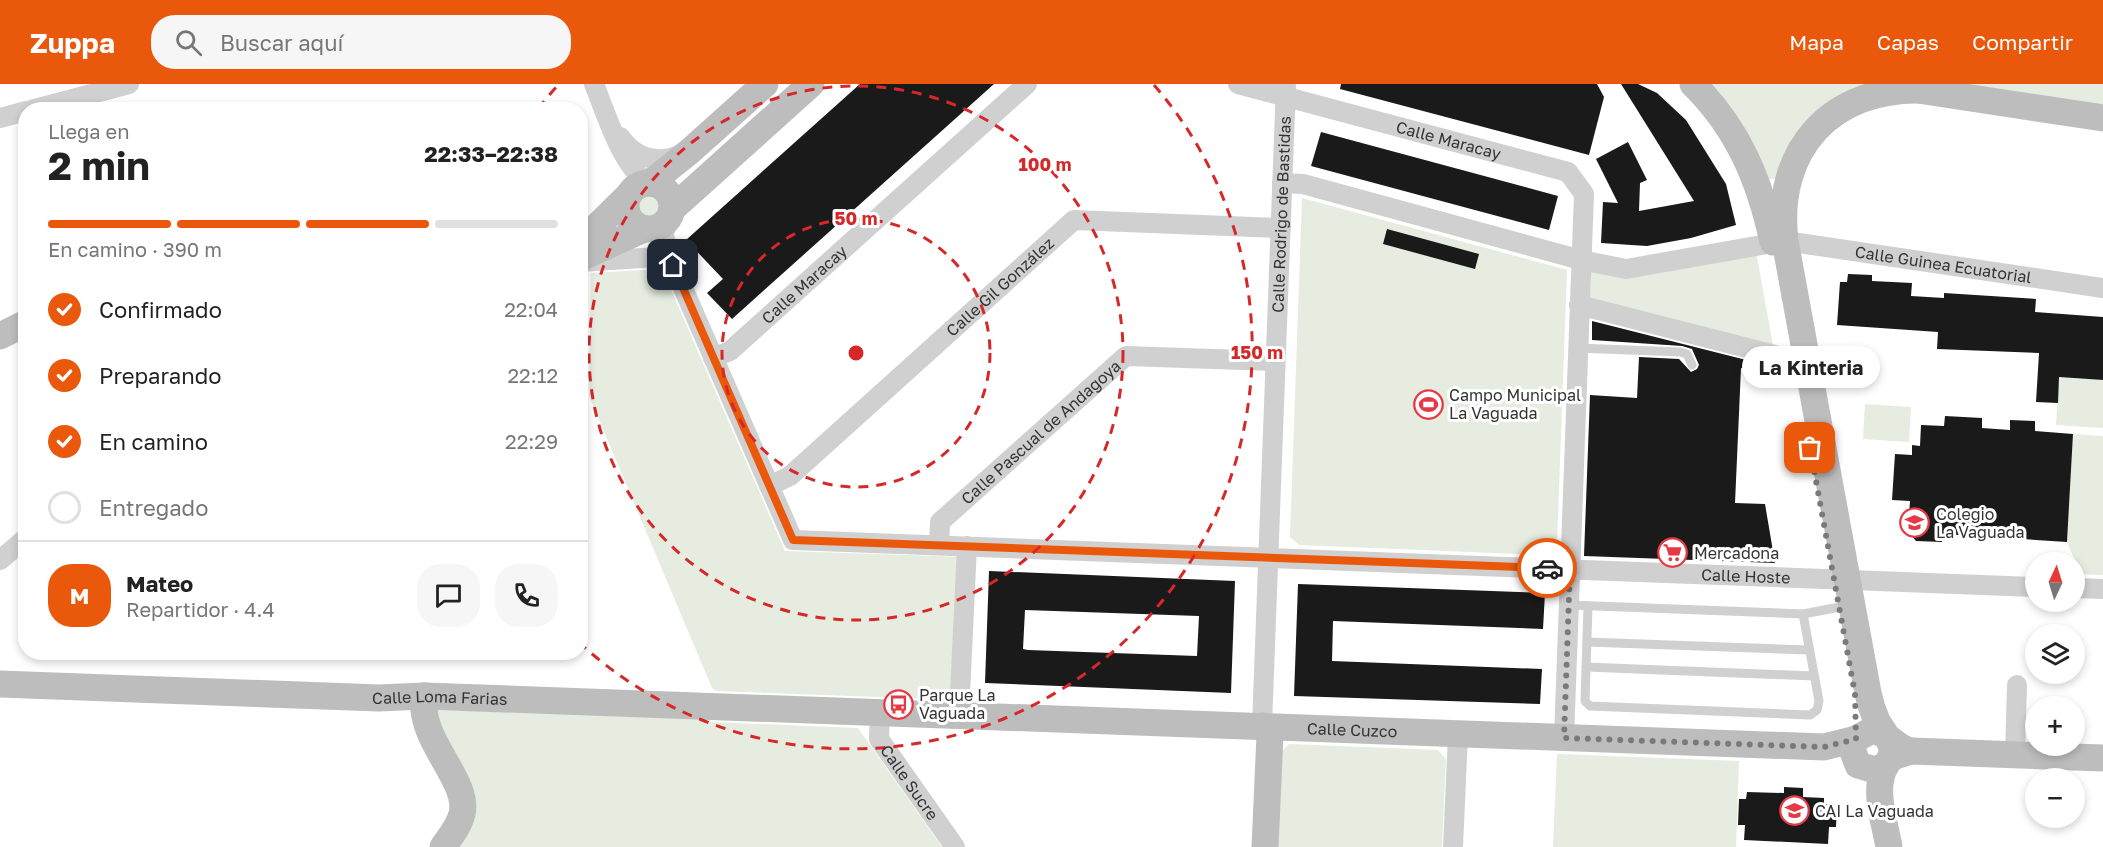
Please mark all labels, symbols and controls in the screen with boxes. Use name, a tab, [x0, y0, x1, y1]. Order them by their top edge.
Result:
search box	[151, 15, 571, 69]
text: Zuppa	[30, 26, 115, 59]
icon: search	[172, 26, 205, 59]
text: Buscar aquí	[220, 29, 343, 56]
text: Mapa	[1789, 29, 1844, 55]
text: Capas	[1877, 29, 1939, 55]
text: Compartir	[1972, 29, 2073, 55]
street label: Calle Rodrigo de Bastidas	[1267, 116, 1295, 313]
street label: Calle Maracay	[1394, 117, 1503, 164]
text: Llega en	[48, 119, 130, 143]
text: 22:33–22:38	[424, 140, 558, 167]
text: 2 min	[48, 142, 150, 189]
text: 100 m	[1019, 153, 1071, 175]
text: 50 m	[835, 207, 877, 229]
street label: Calle Gil González	[942, 233, 1058, 340]
text: En camino · 390 m	[48, 237, 222, 261]
pin	[647, 239, 698, 290]
street label: Calle Maracay	[757, 241, 851, 328]
street label: Calle Guinea Ecuatorial	[1854, 241, 2033, 287]
icon: home	[656, 248, 689, 281]
icon: check	[48, 293, 81, 326]
text: Confirmado	[99, 296, 222, 323]
text: 22:04	[504, 297, 558, 321]
text: 150 m	[1231, 341, 1283, 363]
centre of rings	[846, 343, 866, 363]
callout: La Kinteria	[1741, 346, 1879, 388]
text: La Kinteria	[1759, 355, 1863, 379]
street label: Calle Pascual de Andagoya	[957, 356, 1125, 509]
icon: check	[48, 359, 81, 392]
text: Preparando	[99, 362, 222, 389]
text: 22:12	[508, 363, 558, 387]
place label: Campo Municipal La Vaguada	[1449, 385, 1581, 423]
sports icon: Campo Municipal La Vaguada	[1412, 388, 1444, 420]
pin	[1784, 422, 1835, 473]
icon: check	[48, 425, 81, 458]
text: En camino	[99, 428, 208, 455]
text: 22:29	[505, 429, 558, 453]
icon: bag	[1793, 431, 1826, 464]
text: Entregado	[99, 494, 208, 521]
place label: Colegio La Vaguada	[1936, 504, 2025, 542]
school or university icon: Colegio La Vaguada	[1899, 507, 1931, 539]
supermarket icon: Mercadona	[1657, 537, 1689, 569]
courier	[1517, 538, 1577, 598]
place label: Mercadona	[1694, 543, 1779, 563]
icon: car	[1531, 552, 1564, 585]
north arrow	[2025, 552, 2085, 612]
map controls	[2025, 552, 2085, 828]
button: chat	[417, 564, 480, 627]
button: phone	[495, 564, 558, 627]
street label: Calle Hoste	[1701, 564, 1791, 588]
text: Mateo	[126, 570, 193, 597]
text: M	[70, 582, 89, 609]
text: Repartidor · 4.4	[126, 597, 275, 621]
button: layers	[2025, 624, 2085, 684]
place label: Parque La Vaguada	[919, 685, 996, 723]
street label: Calle Loma Farias	[372, 686, 508, 709]
bus stop icon: Parque La Vaguada	[882, 688, 914, 720]
button: +	[2025, 696, 2085, 756]
street label: Calle Cuzco	[1307, 718, 1398, 741]
street label: Calle Sucre	[876, 741, 943, 824]
button: −	[2025, 768, 2085, 828]
school or university icon: CAI La Vaguada	[1778, 795, 1810, 827]
place label: CAI La Vaguada	[1815, 801, 1934, 821]

